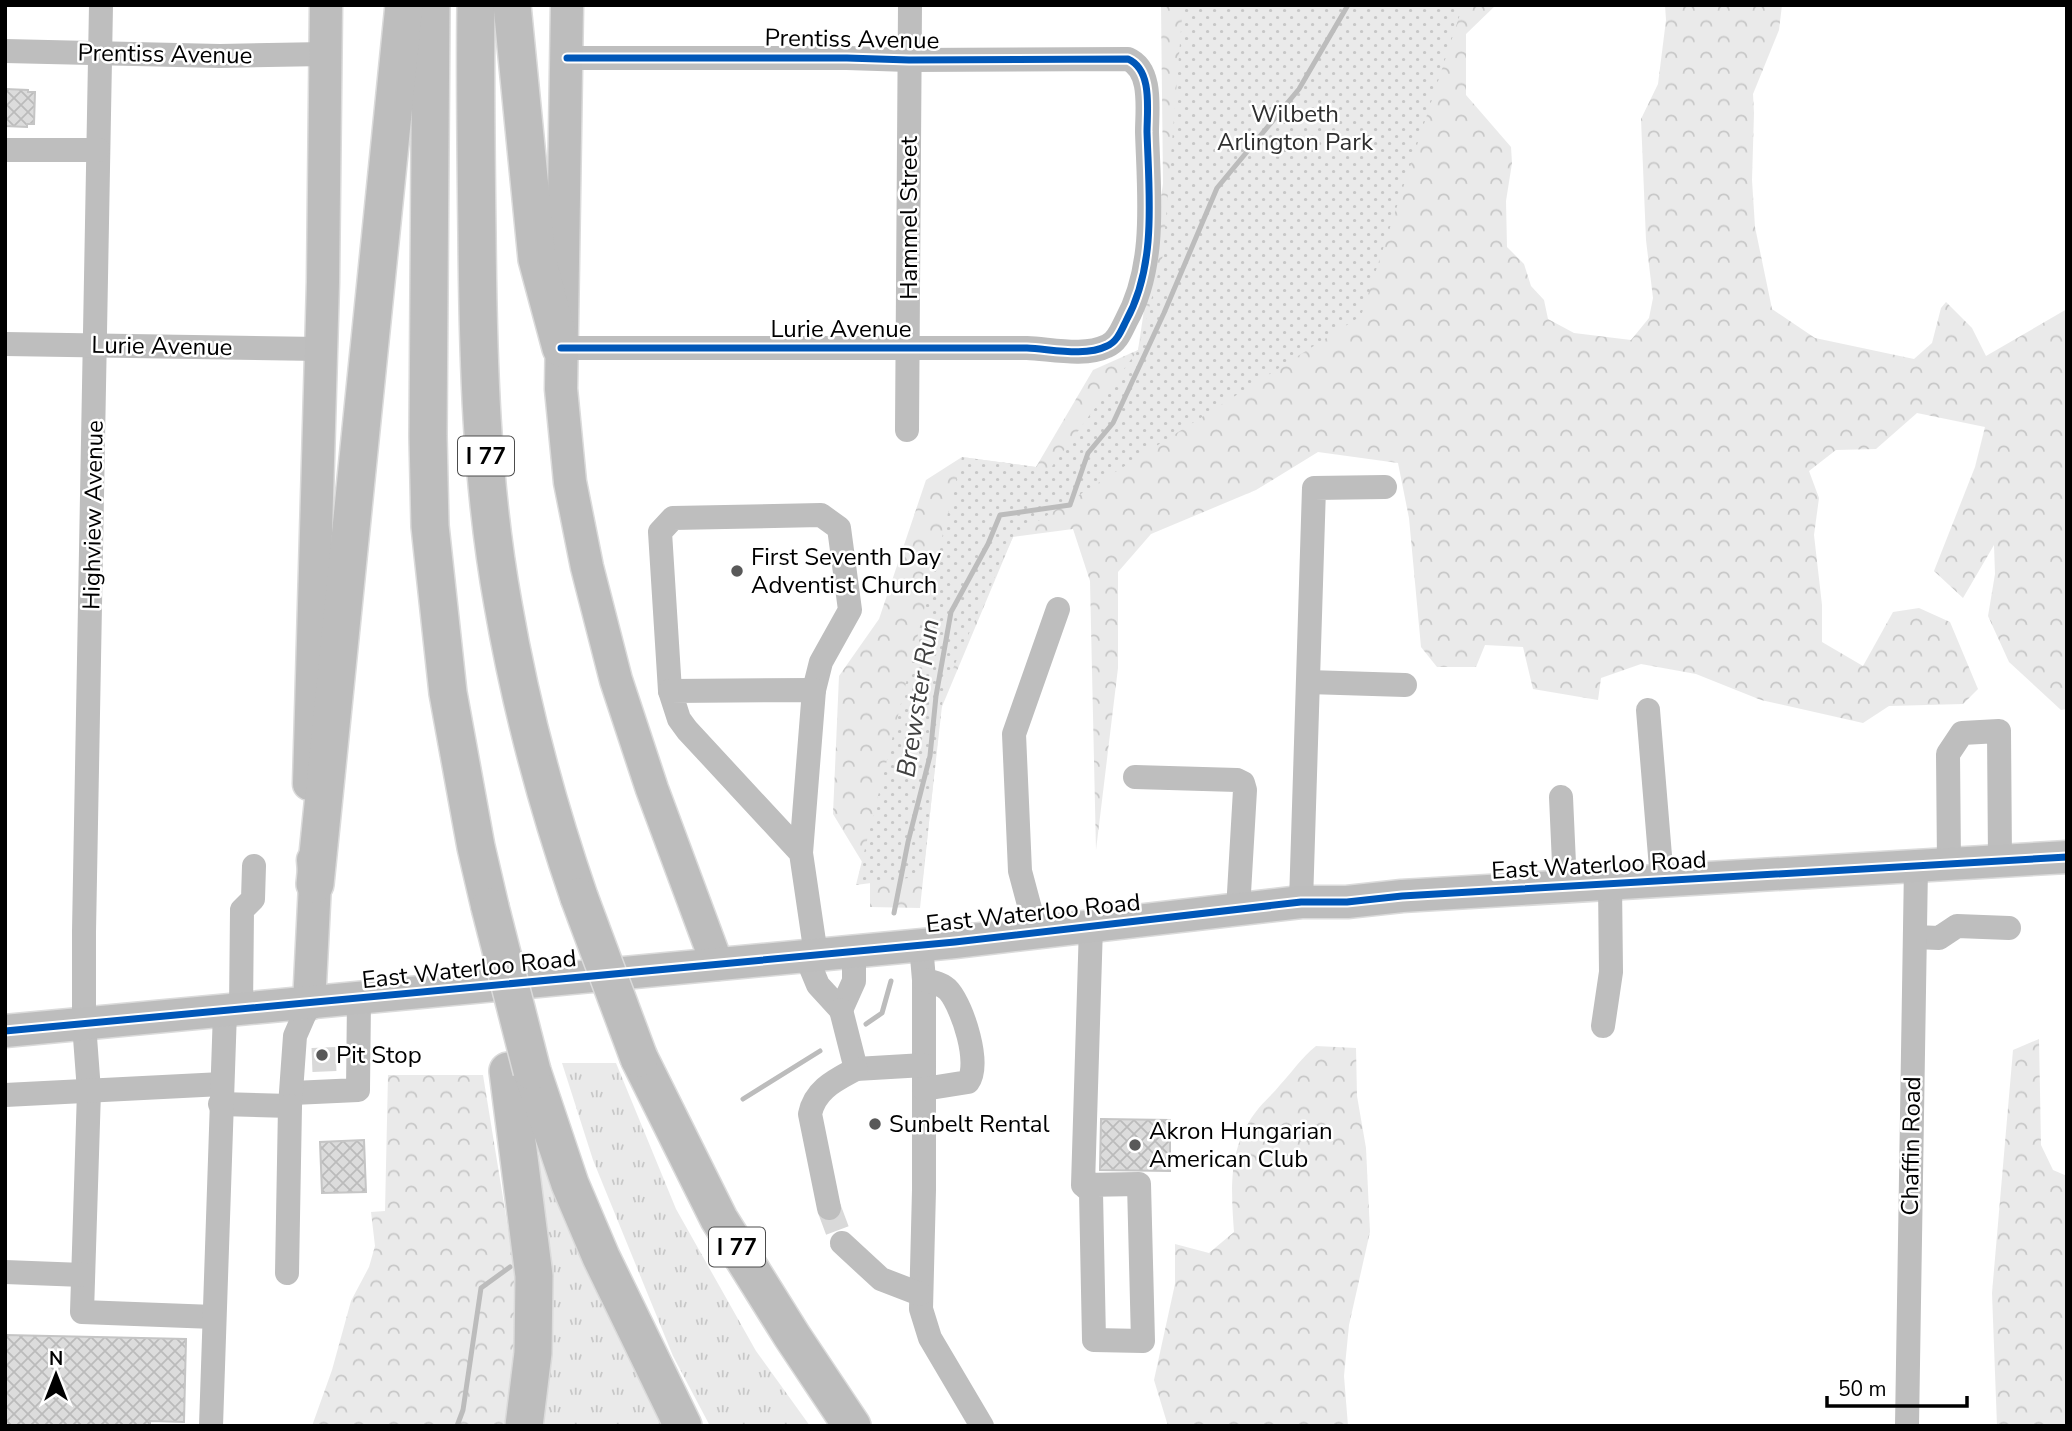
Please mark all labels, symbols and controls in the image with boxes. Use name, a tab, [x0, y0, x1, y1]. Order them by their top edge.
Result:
street label: Prentiss Avenue	[764, 21, 940, 57]
street label: Prentiss Avenue	[77, 36, 253, 72]
park label: Wilbeth Arlington Park	[1217, 98, 1374, 158]
street label: Hammel Street	[893, 136, 925, 300]
street label: Lurie Avenue	[770, 313, 912, 345]
street label: Lurie Avenue	[91, 329, 233, 363]
street label: Highview Avenue	[75, 420, 111, 610]
road number: I 77	[458, 436, 514, 476]
place label: First Seventh Day Adventist Church	[751, 541, 942, 601]
marker: First Seventh Day Adventist Church	[729, 563, 745, 579]
water label: Brewster Run	[888, 616, 948, 780]
street label: East Waterloo Road	[1491, 843, 1707, 887]
street label: East Waterloo Road	[924, 886, 1142, 940]
street label: East Waterloo Road	[360, 942, 578, 996]
place label: Pit Stop	[336, 1039, 422, 1071]
marker: Pit Stop	[314, 1047, 330, 1063]
street label: Chaffin Road	[1894, 1076, 1928, 1216]
place label: Sunbelt Rental	[889, 1108, 1049, 1140]
place label: Akron Hungarian American Club	[1149, 1115, 1333, 1175]
marker: Sunbelt Rental	[867, 1116, 883, 1132]
marker: Akron Hungarian American Club	[1127, 1137, 1143, 1153]
road number: I 77	[709, 1228, 765, 1266]
north arrow	[21, 1340, 91, 1410]
text: N	[49, 1346, 63, 1372]
scale bar	[1827, 1364, 1967, 1408]
text: 50 m	[1838, 1375, 1887, 1403]

